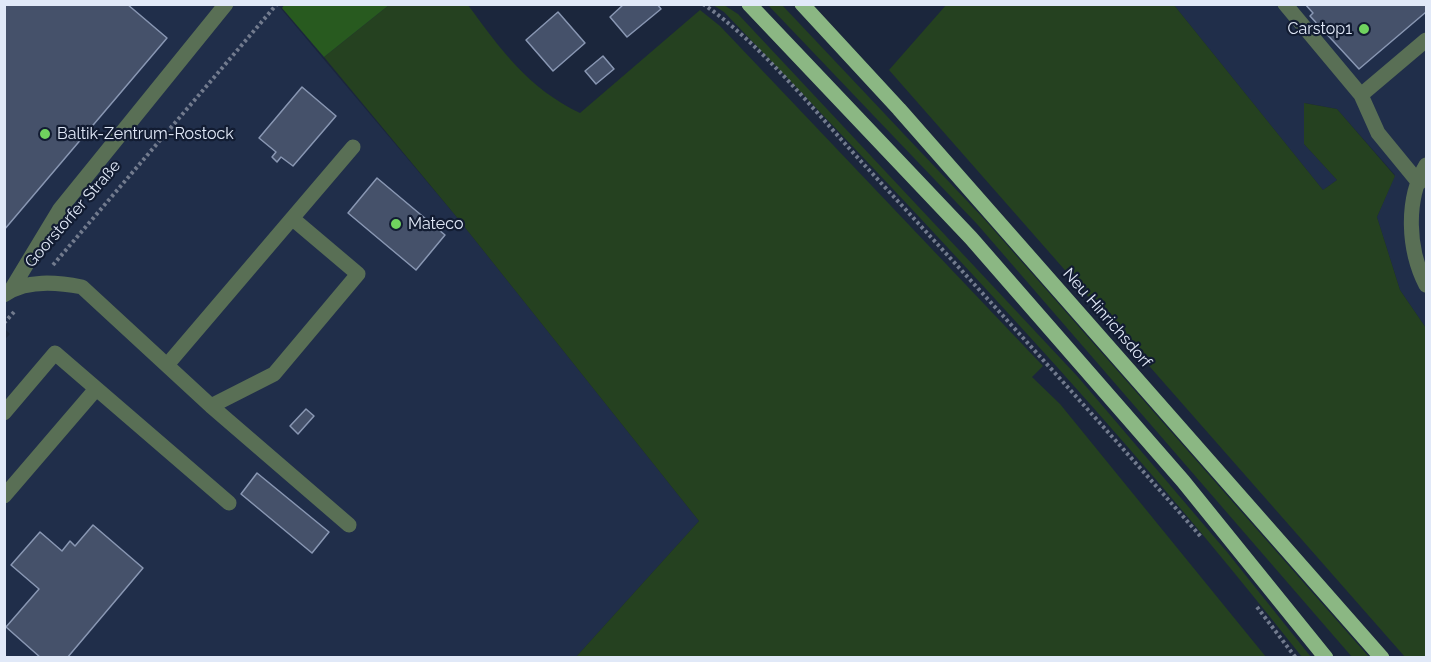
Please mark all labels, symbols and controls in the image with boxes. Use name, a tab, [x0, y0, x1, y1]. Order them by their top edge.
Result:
place label: Carstop1	[1288, 19, 1352, 39]
marker: Carstop1	[1357, 22, 1371, 36]
place label: Baltik-Zentrum-Rostock	[57, 124, 234, 144]
marker: Baltik-Zentrum-Rostock	[38, 127, 52, 141]
street label: Goorstorfer Straße	[21, 156, 125, 272]
place label: Mateco	[408, 214, 463, 234]
marker: Mateco	[389, 217, 403, 231]
street label: Neu Hinrichsdorf	[1059, 264, 1155, 372]

